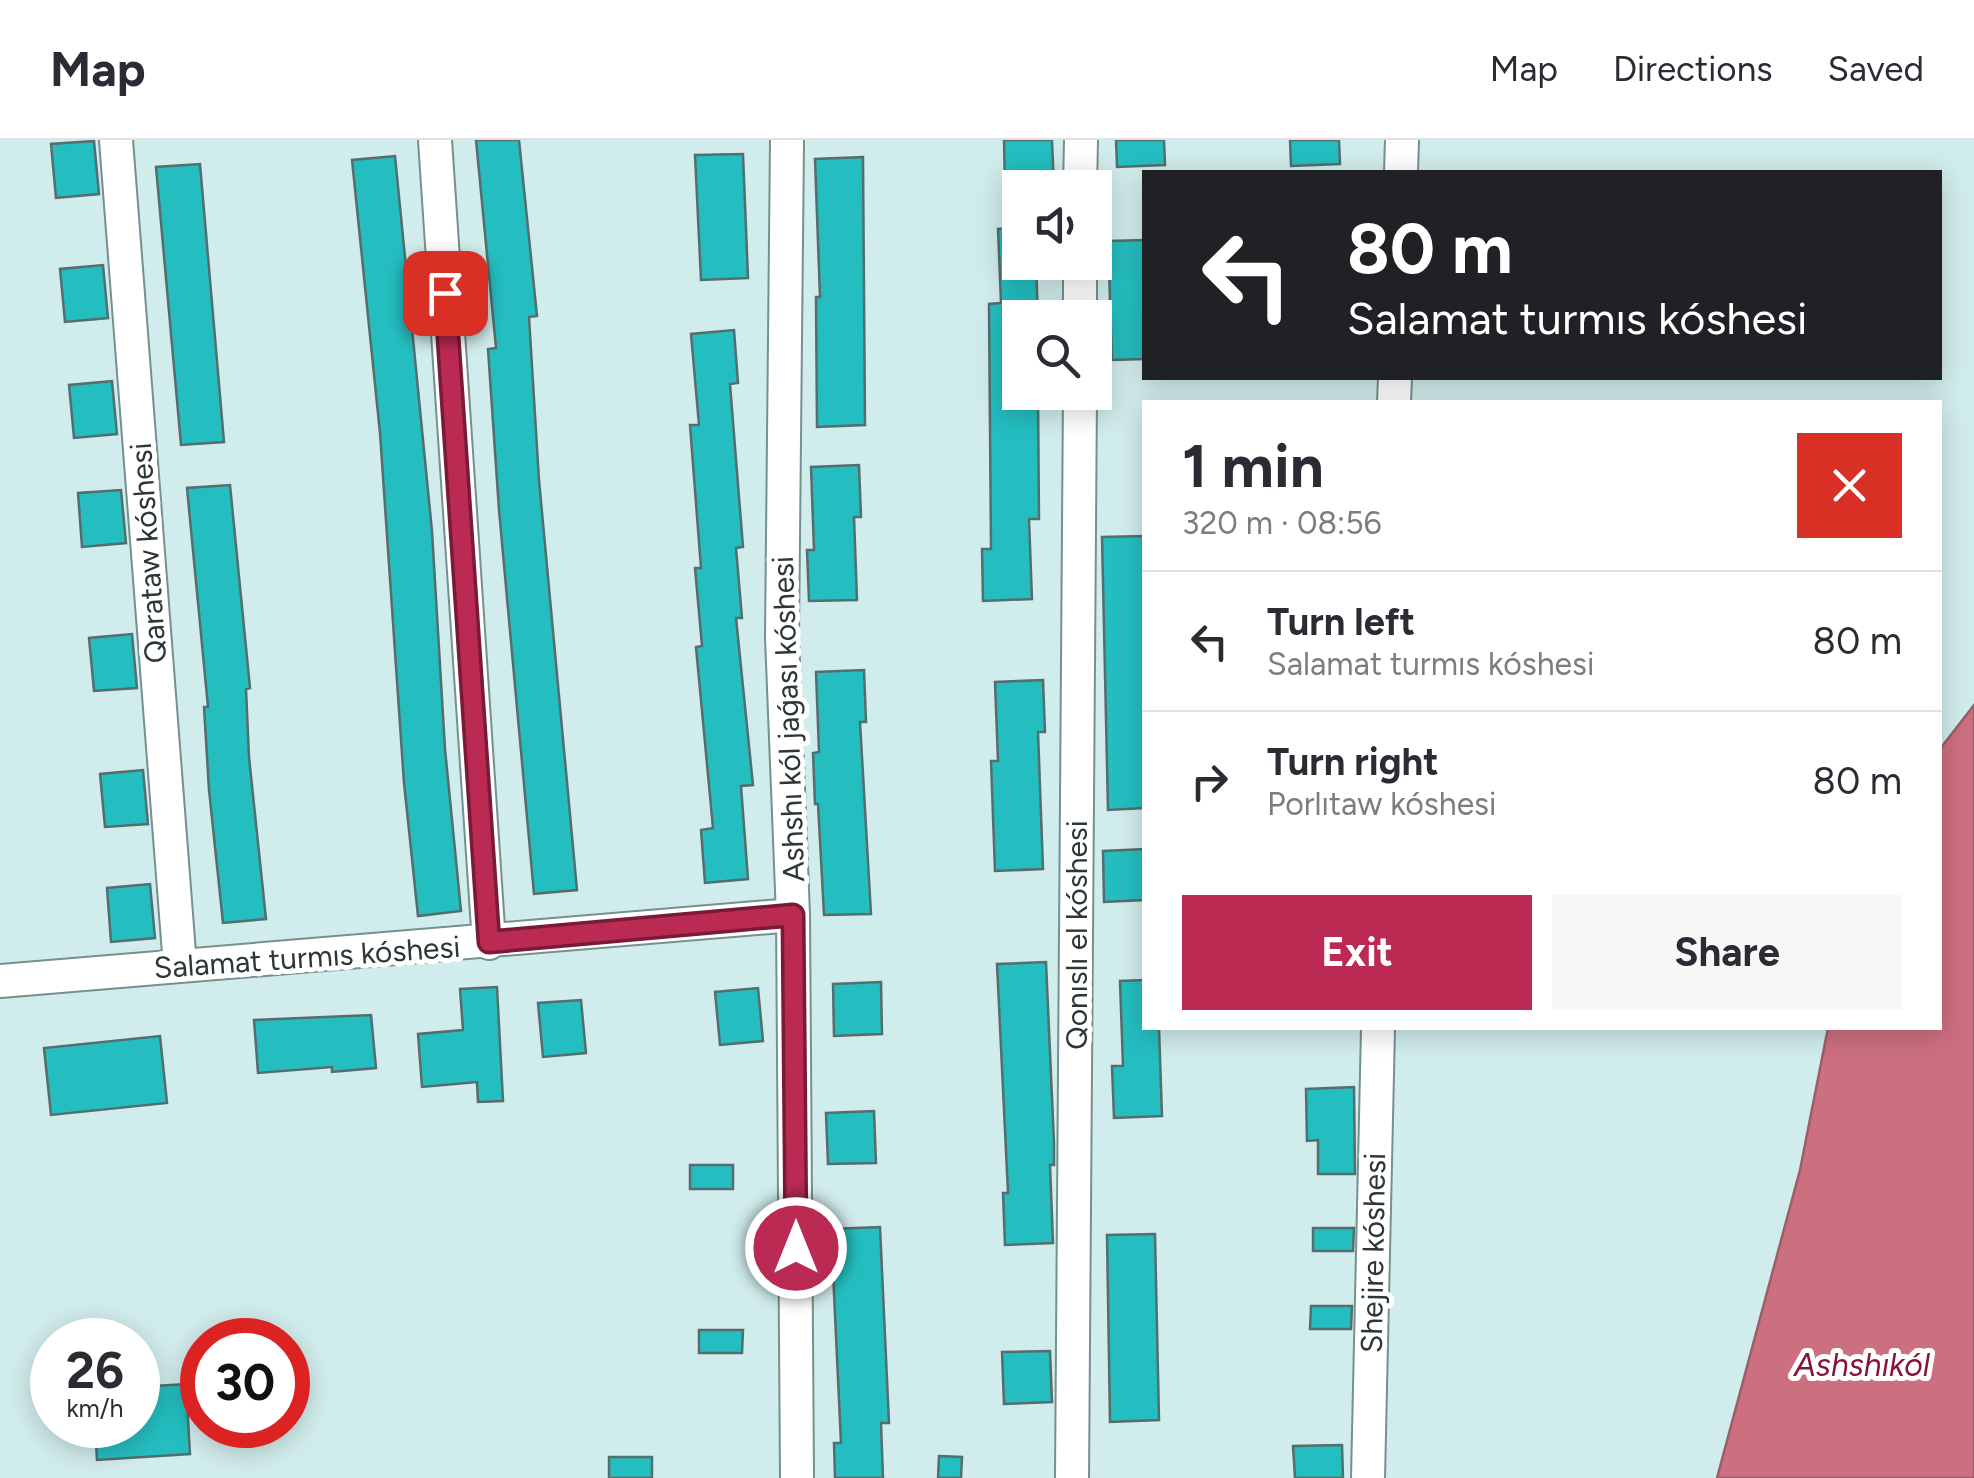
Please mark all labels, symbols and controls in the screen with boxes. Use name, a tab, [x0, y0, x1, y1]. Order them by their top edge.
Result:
text: Map	[50, 40, 146, 98]
text: Map	[1490, 48, 1558, 90]
text: Directions	[1613, 48, 1773, 90]
text: Saved	[1828, 48, 1924, 90]
map controls	[1002, 170, 1112, 410]
button: sound	[1002, 170, 1112, 280]
text: 80 m	[1347, 206, 1513, 291]
icon: left	[1182, 210, 1312, 340]
pin	[403, 251, 488, 336]
icon: arrive	[418, 266, 473, 321]
text: Salamat turmıs kóshesi	[1347, 291, 1807, 345]
button: search	[1002, 300, 1112, 410]
text: 1 min	[1182, 430, 1324, 502]
button: close	[1797, 433, 1902, 538]
street label: Qarataw kóshesi	[122, 441, 174, 665]
text: 320 m · 08:56	[1182, 504, 1382, 542]
street label: Ashshı kól jaǵası kóshesi	[764, 555, 812, 883]
text: Turn left	[1267, 599, 1415, 645]
icon: left	[1182, 614, 1237, 669]
text: 80 m	[1813, 618, 1902, 664]
text: Salamat turmıs kóshesi	[1267, 645, 1594, 683]
text: Turn right	[1267, 739, 1439, 785]
icon: right	[1182, 754, 1237, 809]
text: 80 m	[1813, 758, 1902, 804]
text: Porlıtaw kóshesi	[1267, 785, 1496, 823]
street label: Qonıslı el kóshesi	[1058, 820, 1095, 1050]
button: Exit	[1182, 895, 1532, 1010]
button: Share	[1552, 895, 1902, 1010]
street label: Salamat turmıs kóshesi	[153, 928, 461, 986]
street label: Shejire kóshesi	[1353, 1153, 1393, 1353]
position arrow	[744, 1196, 848, 1300]
speed limit sign: 30	[180, 1318, 310, 1448]
text: 26	[66, 1340, 124, 1401]
water label: Ashshıkól	[1792, 1346, 1931, 1384]
text: km/h	[66, 1393, 124, 1423]

